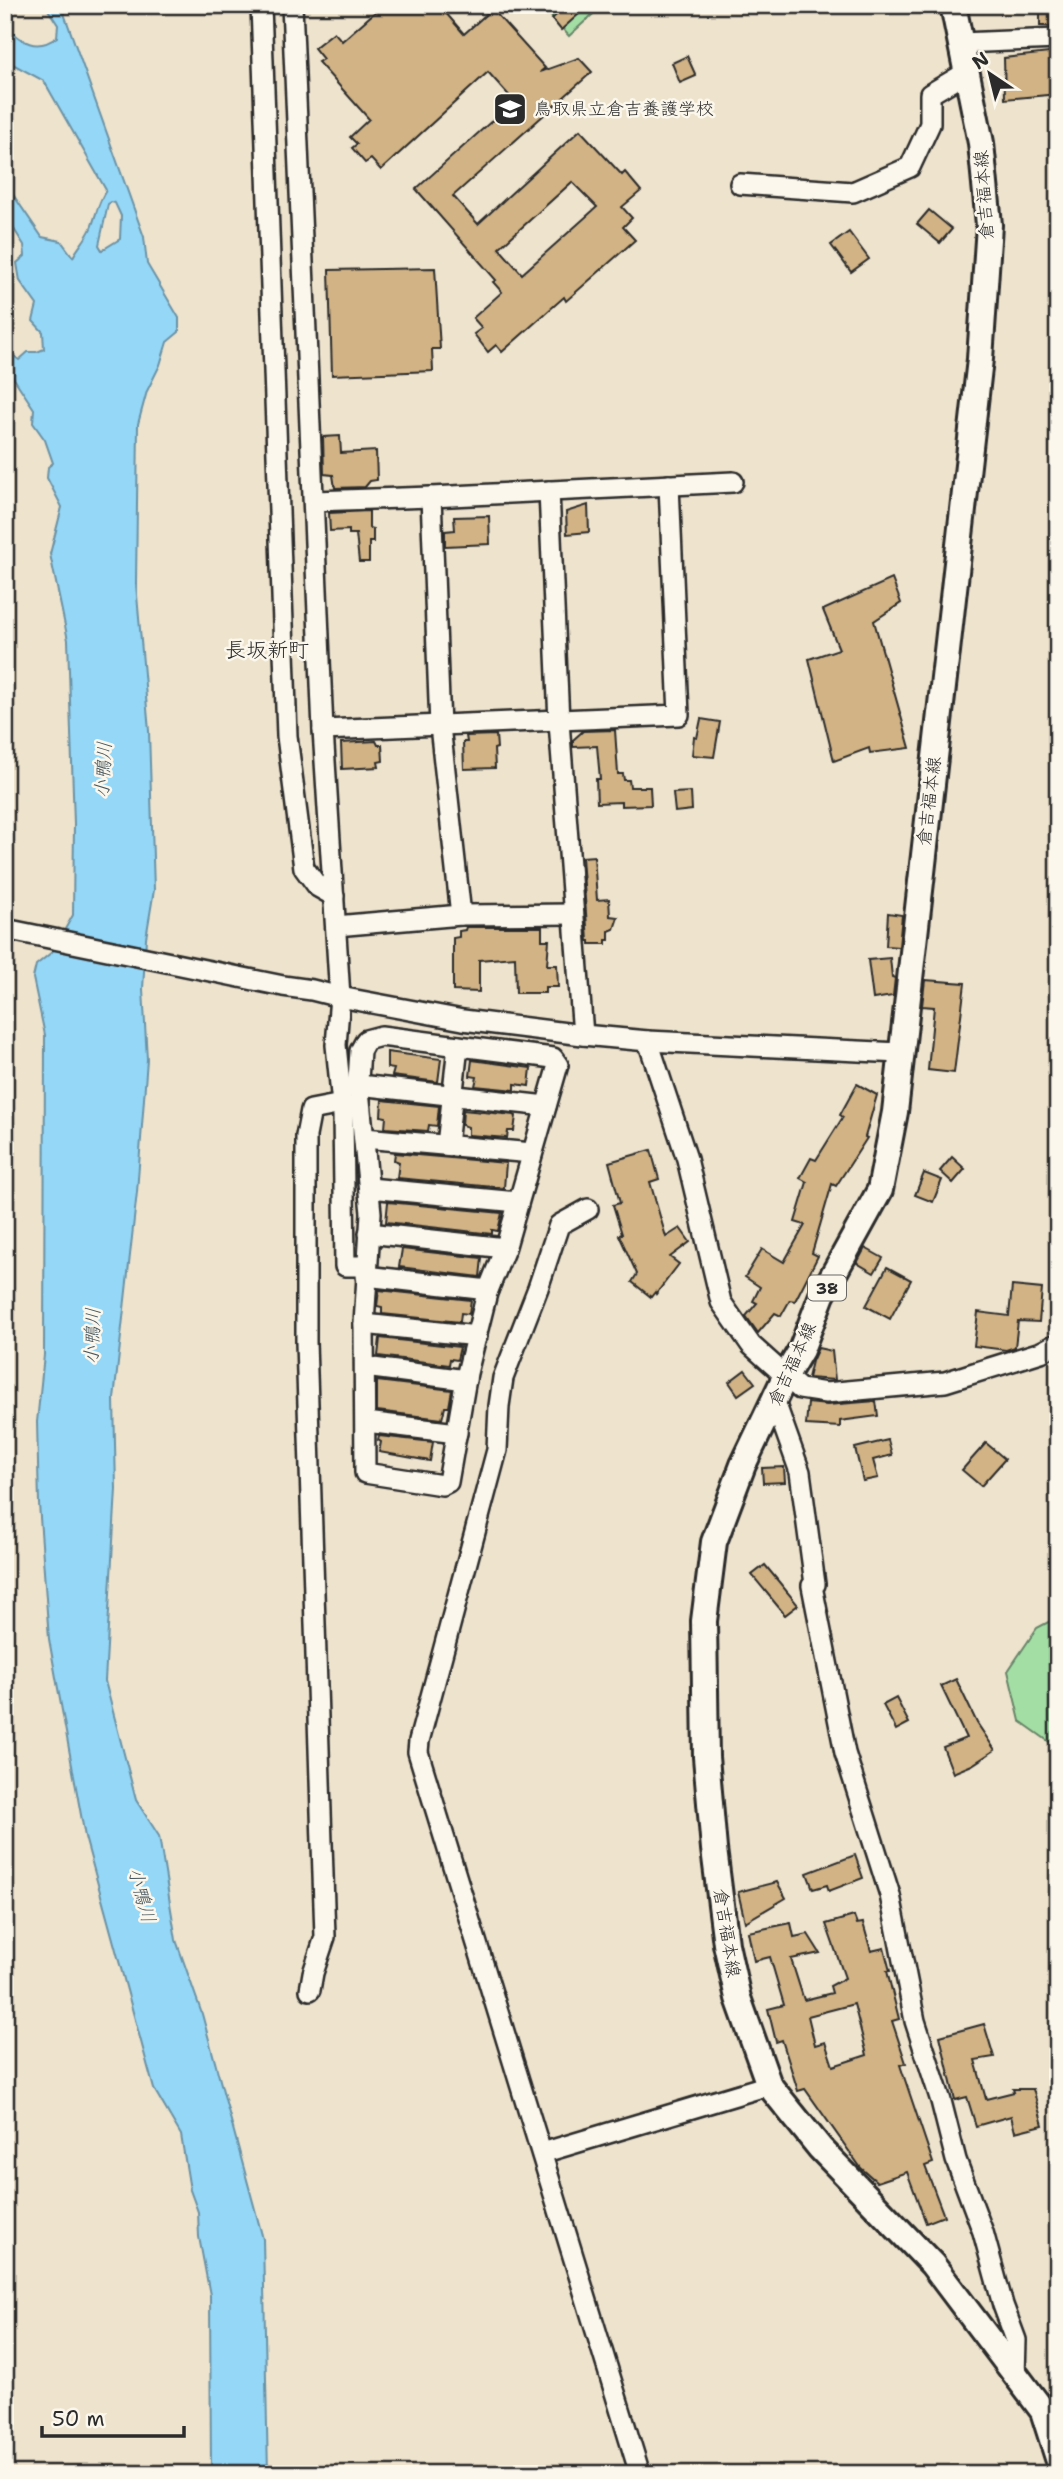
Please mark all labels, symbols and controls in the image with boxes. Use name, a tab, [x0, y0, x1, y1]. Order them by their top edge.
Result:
north arrow	[954, 38, 1024, 108]
text: N	[967, 46, 994, 75]
school or university icon: 鳥取県立倉吉養護学校	[491, 90, 529, 128]
place label: 鳥取県立倉吉養護学校	[534, 97, 714, 121]
street label: 倉吉福本線	[969, 149, 999, 241]
district label: 長坂新町	[225, 636, 309, 664]
water label: 小鴨川	[89, 741, 117, 799]
street label: 倉吉福本線	[912, 755, 946, 847]
road number: 38	[808, 1276, 846, 1300]
water label: 小鴨川	[79, 1307, 105, 1365]
street label: 倉吉福本線	[762, 1318, 822, 1410]
water label: 小鴨川	[123, 1864, 161, 1926]
street label: 倉吉福本線	[708, 1887, 746, 1979]
scale bar	[42, 2395, 184, 2439]
text: 50 m	[52, 2405, 105, 2433]

